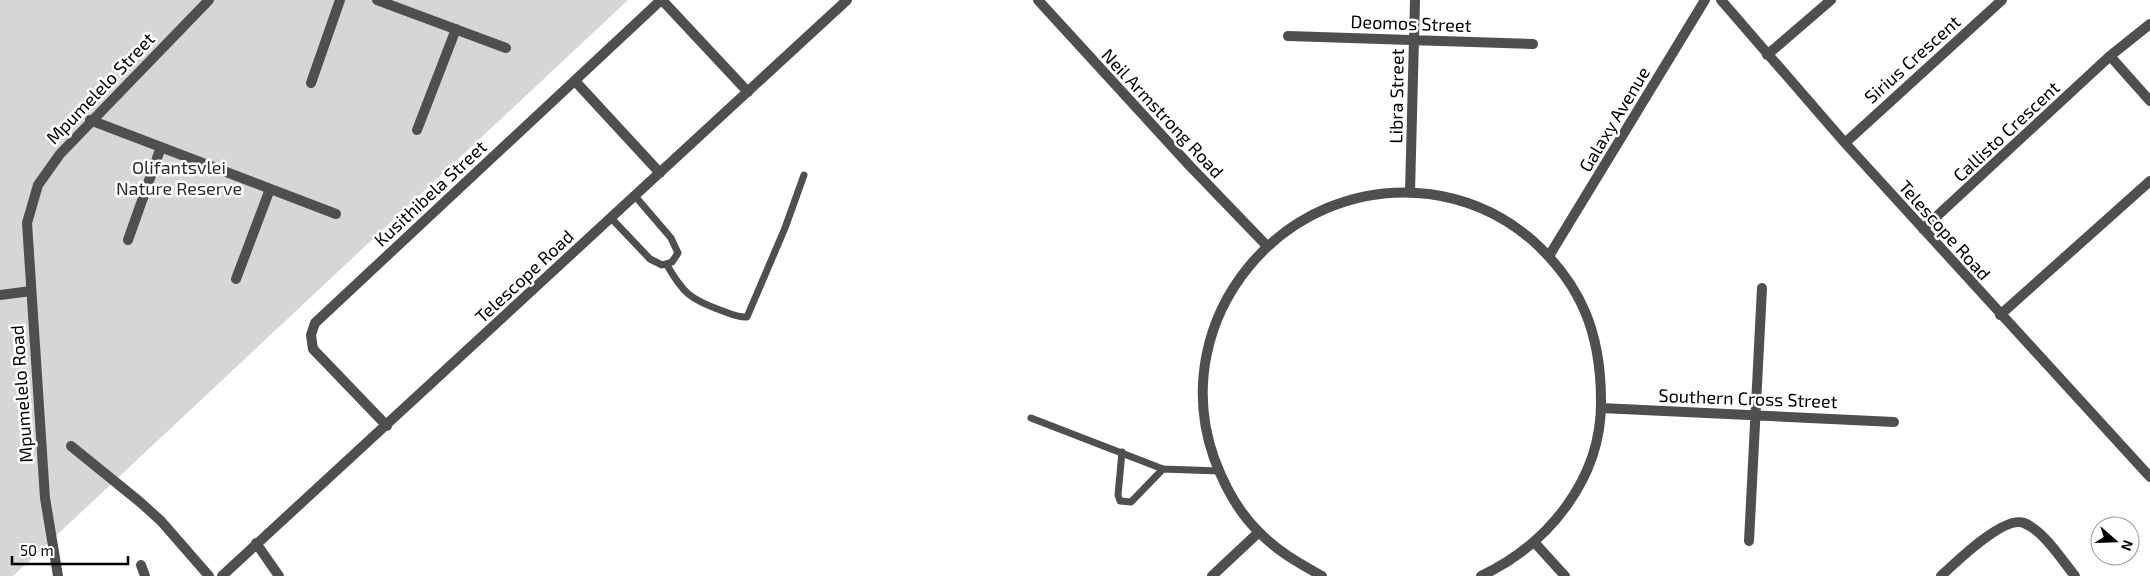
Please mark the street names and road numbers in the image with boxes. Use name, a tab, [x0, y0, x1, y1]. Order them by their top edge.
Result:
street label: Deomos Street	[1350, 10, 1472, 36]
street label: Sirius Crescent	[1860, 10, 1965, 108]
street label: Mpumelelo Street	[41, 28, 159, 148]
street label: Neil Armstrong Road	[1097, 44, 1229, 182]
street label: Libra Street	[1384, 48, 1408, 144]
street label: Galaxy Avenue	[1574, 62, 1654, 176]
street label: Callisto Crescent	[1948, 76, 2064, 186]
street label: Kusithibela Street	[369, 135, 491, 251]
street label: Telescope Road	[1894, 176, 1996, 284]
street label: Telescope Road	[470, 225, 578, 327]
street label: Mpumelelo Road	[5, 324, 37, 464]
street label: Southern Cross Street	[1658, 384, 1838, 412]

